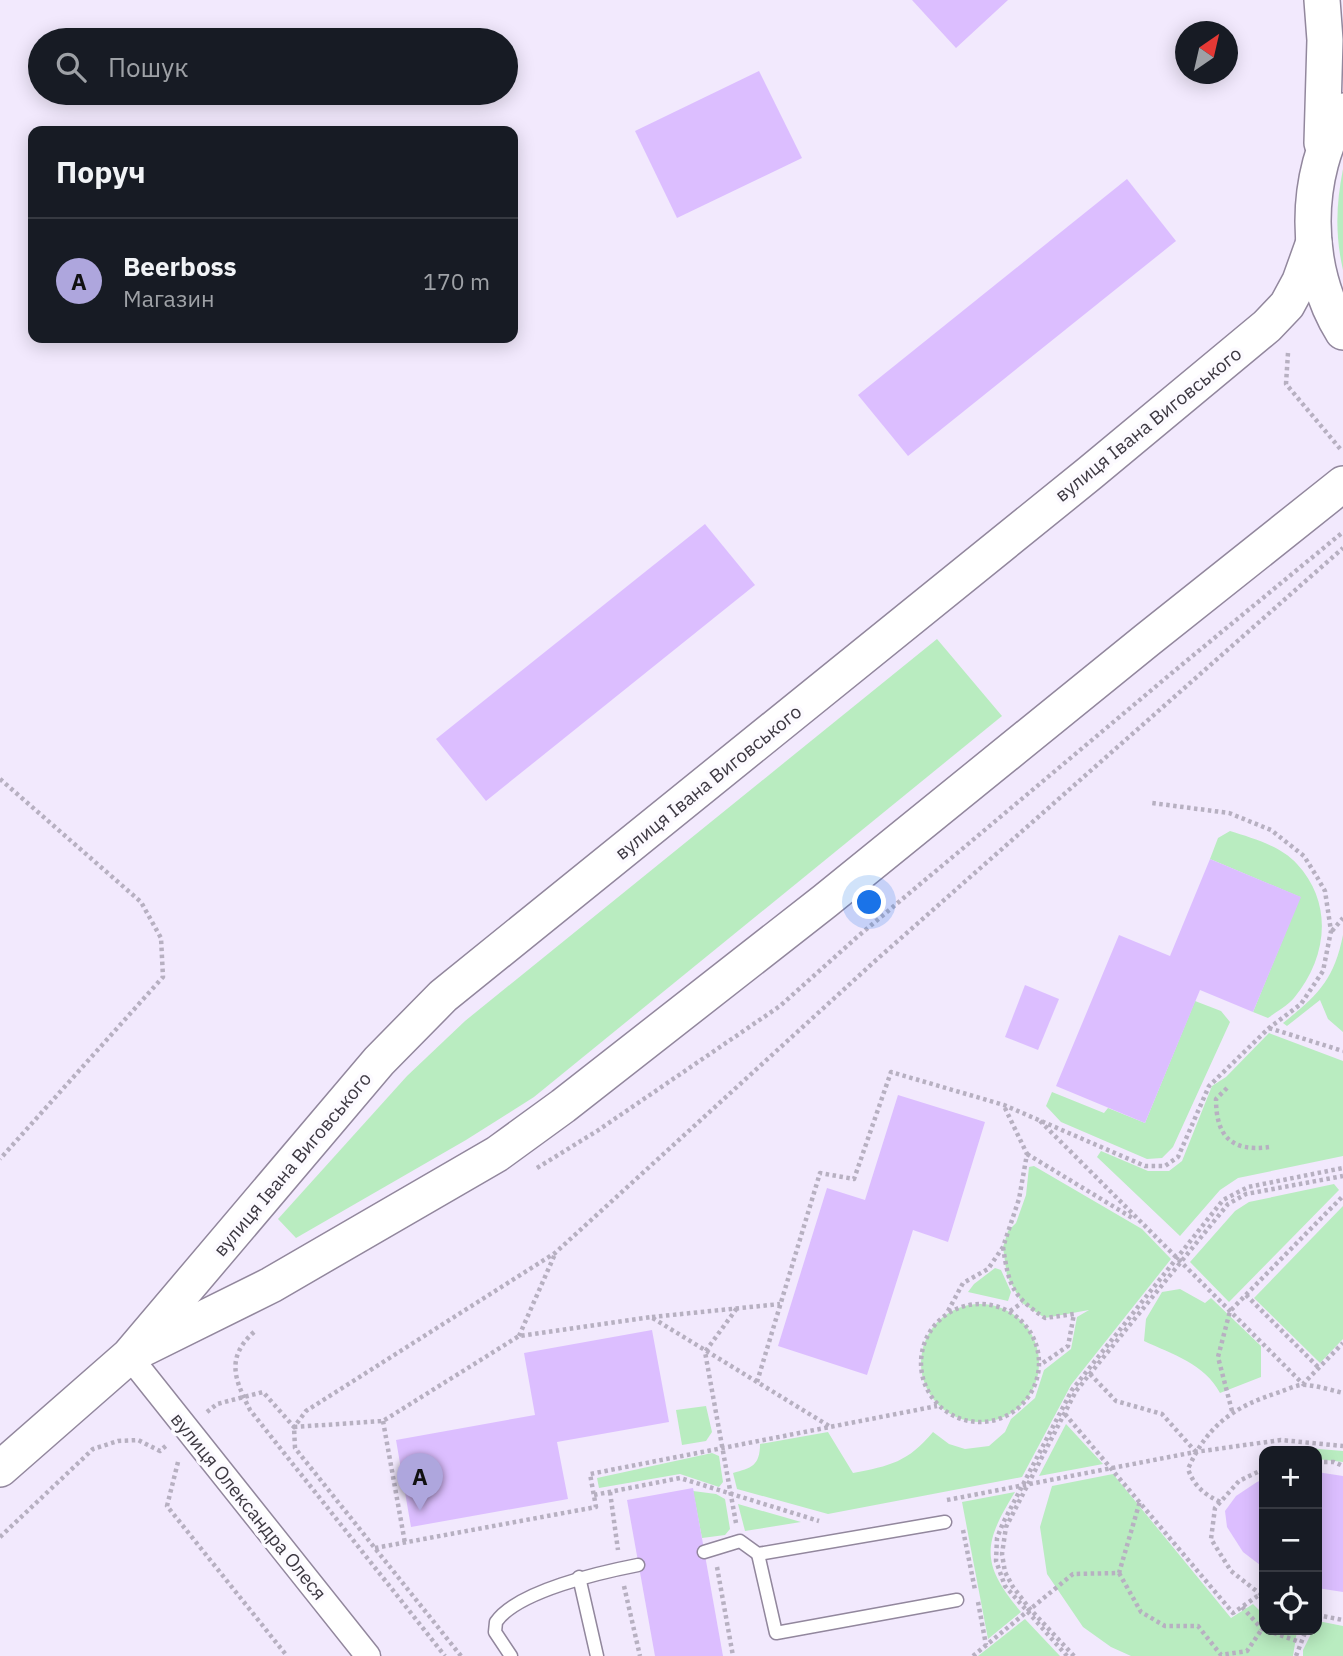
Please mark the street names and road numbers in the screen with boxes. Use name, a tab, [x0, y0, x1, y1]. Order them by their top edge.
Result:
street label: вулиця Івана Виговського	[1050, 341, 1246, 507]
street label: вулиця Івана Виговського	[610, 699, 806, 865]
street label: вулиця Івана Виговського	[208, 1067, 376, 1261]
street label: вулиця Олександра Олеся	[166, 1407, 332, 1605]

